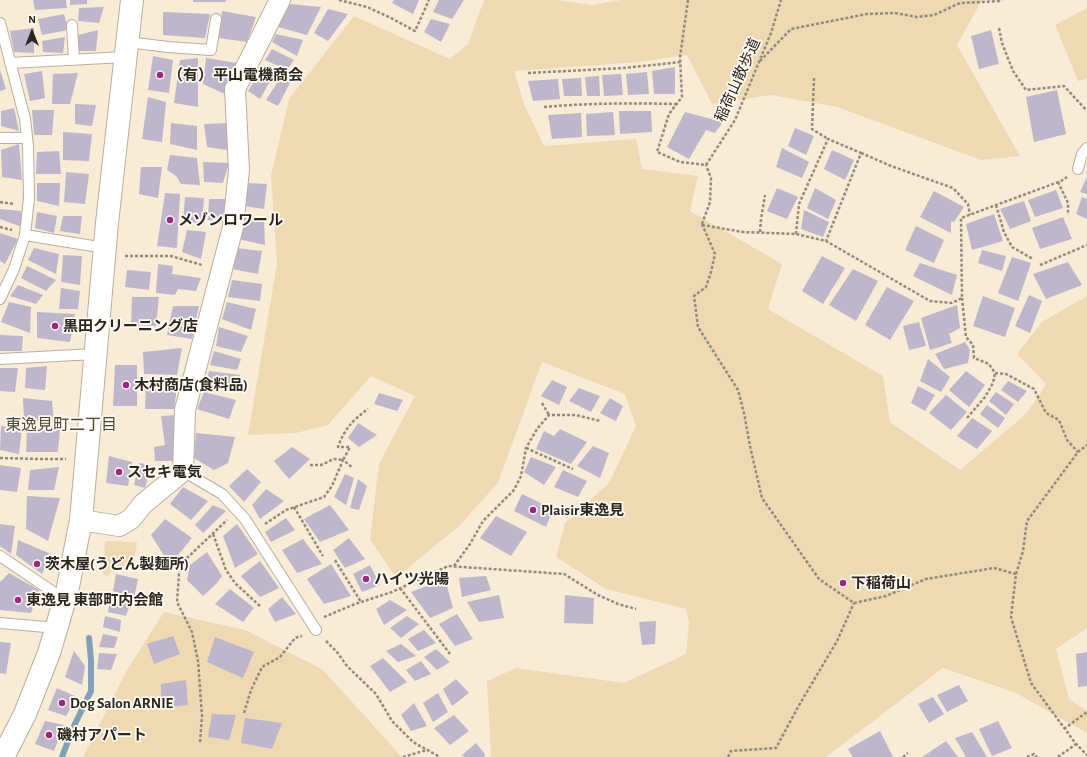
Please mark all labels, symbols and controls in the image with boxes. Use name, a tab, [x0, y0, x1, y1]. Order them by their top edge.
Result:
north arrow	[12, 12, 52, 52]
text: N	[28, 14, 36, 25]
street label: 稲荷山散歩道	[711, 35, 765, 125]
place label: （有）平山電機商会	[168, 66, 303, 84]
marker: （有）平山電機商会	[155, 70, 165, 80]
place label: メゾンロワール	[178, 211, 283, 229]
marker: メゾンロワール	[165, 215, 175, 225]
place label: 黒田クリーニング店	[63, 317, 198, 335]
marker: 黒田クリーニング店	[50, 321, 60, 331]
place label: 木村商店(食料品)	[134, 376, 248, 394]
marker: 木村商店(食料品)	[121, 380, 131, 390]
district label: 東逸見町二丁目	[5, 415, 117, 435]
place label: スセキ電気	[127, 463, 202, 481]
marker: スセキ電気	[114, 467, 124, 477]
place label: Plaisir東逸見	[541, 501, 624, 519]
marker: Plaisir東逸見	[528, 505, 538, 515]
place label: 茨木屋(うどん製麺所)	[45, 555, 189, 573]
marker: 茨木屋(うどん製麺所)	[32, 559, 42, 569]
place label: ハイツ光陽	[374, 570, 449, 588]
marker: ハイツ光陽	[361, 574, 371, 584]
place label: 下稲荷山	[851, 574, 911, 592]
marker: 下稲荷山	[838, 578, 848, 588]
place label: 東逸見 東部町内会館	[26, 591, 163, 609]
marker: 東逸見 東部町内会館	[13, 595, 23, 605]
place label: Dog Salon ARNIE	[70, 694, 173, 712]
marker: Dog Salon ARNIE	[57, 698, 67, 708]
place label: 磯村アパート	[57, 726, 147, 744]
marker: 磯村アパート	[44, 730, 54, 740]

